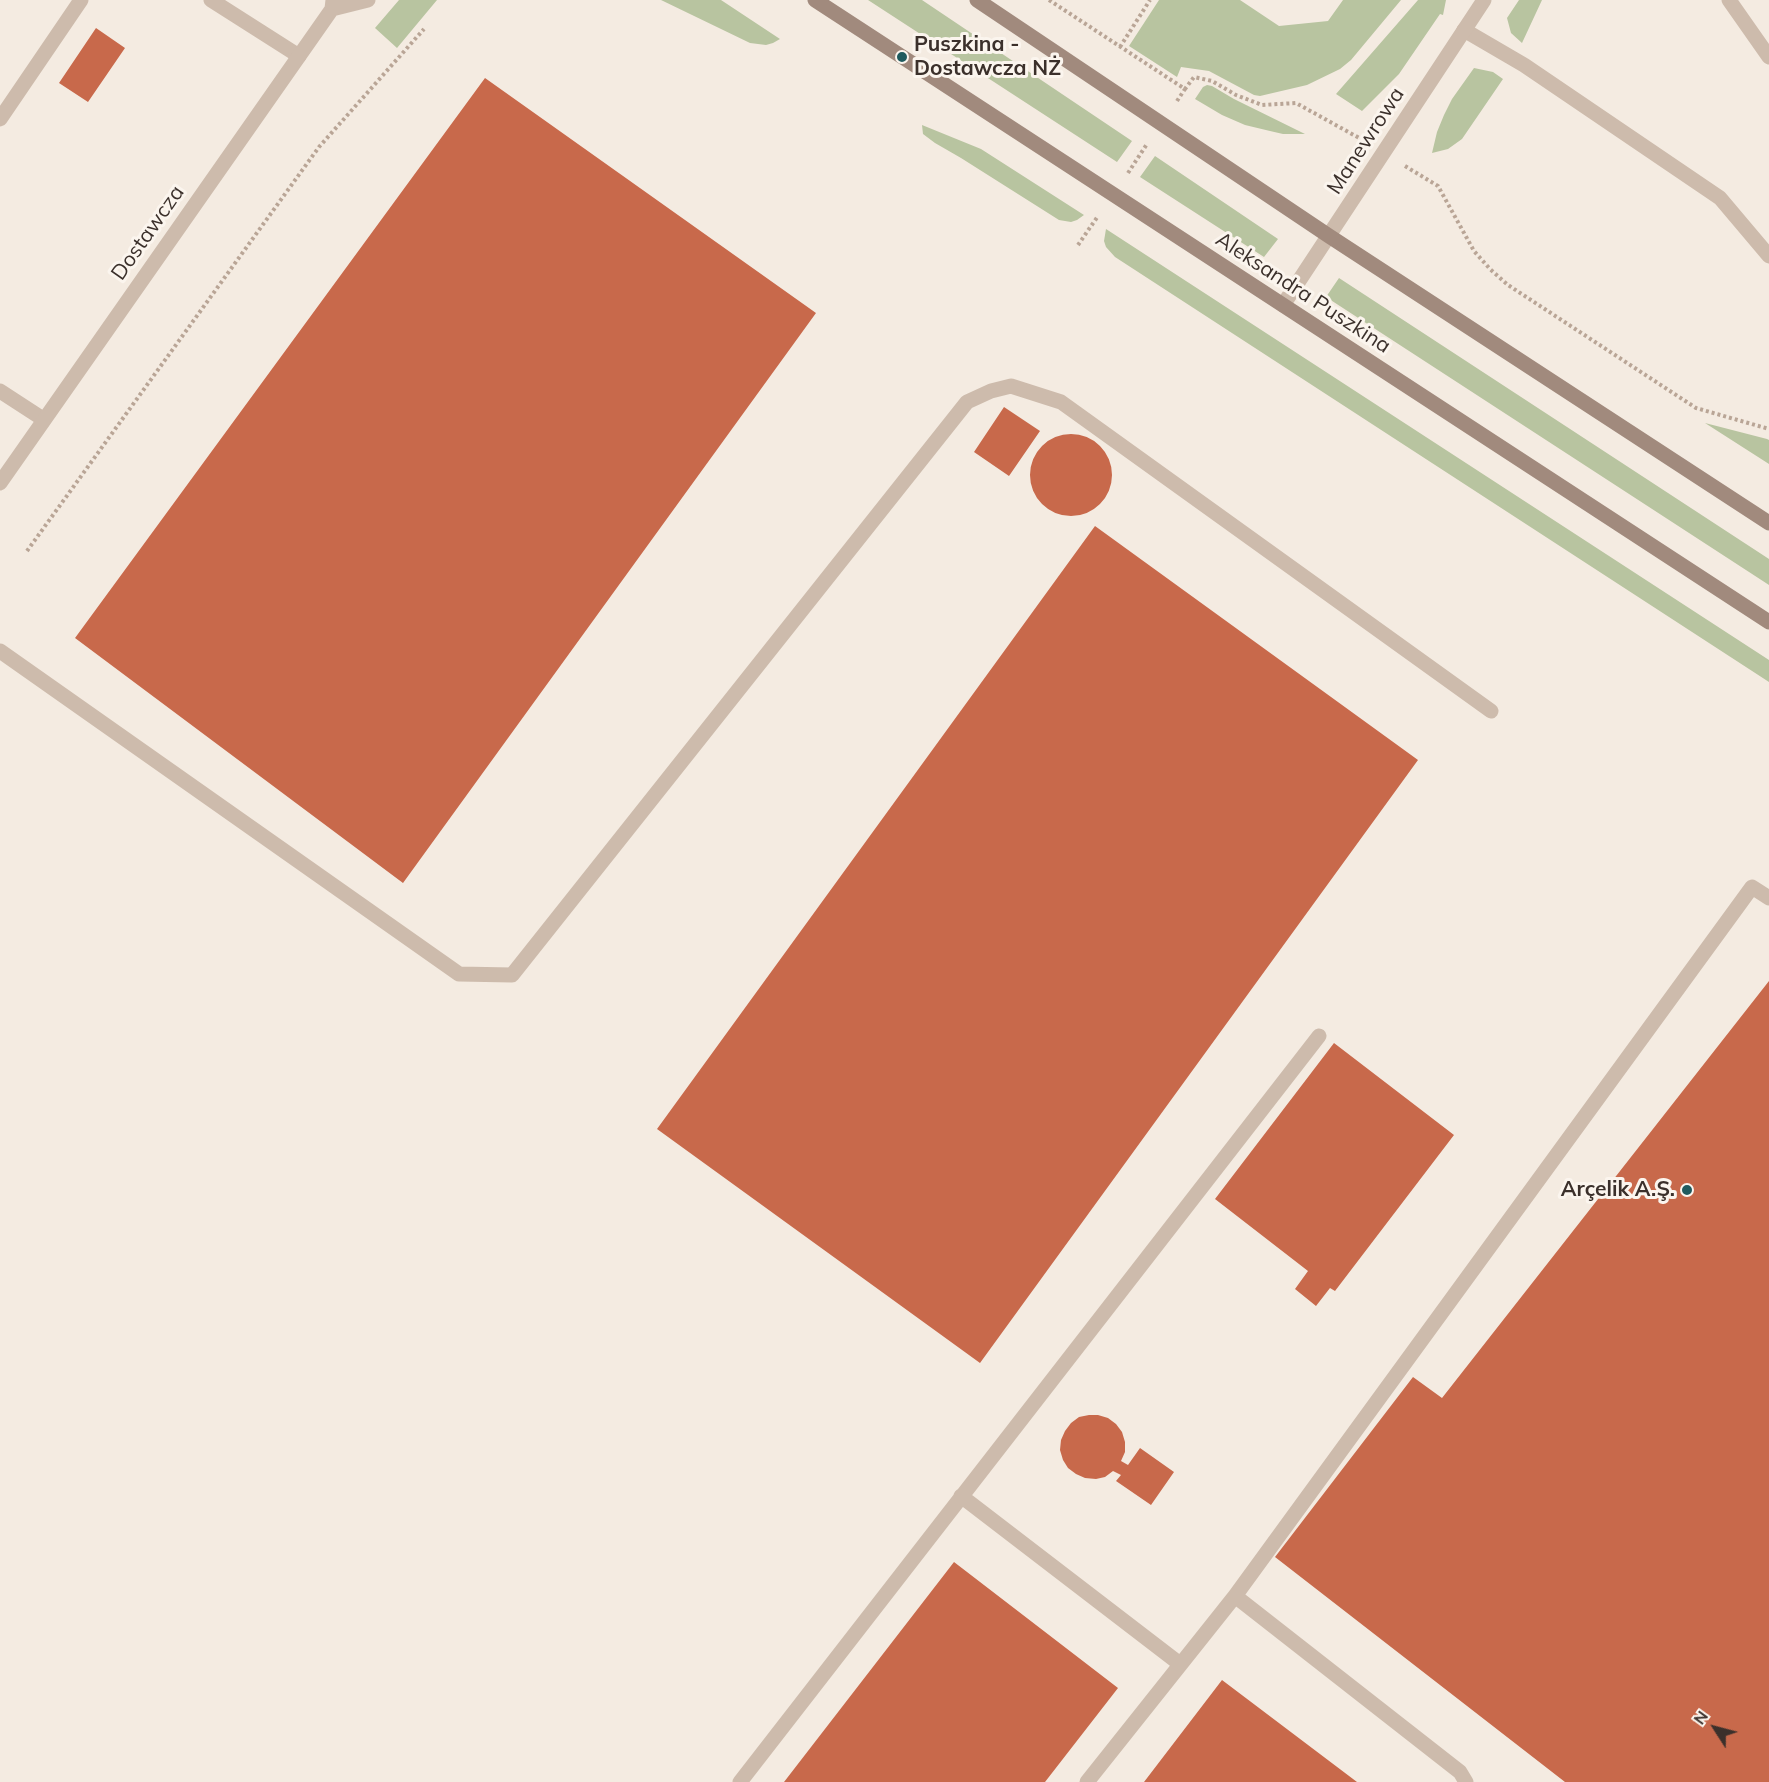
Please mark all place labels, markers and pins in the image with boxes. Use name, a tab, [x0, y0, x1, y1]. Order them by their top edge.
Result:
place label: Puszkina - Dostawcza NŻ	[914, 32, 1061, 82]
marker: Puszkina - Dostawcza NŻ	[895, 50, 909, 64]
place label: Arçelik A.Ş.	[1561, 1177, 1675, 1203]
marker: Arçelik A.Ş.	[1680, 1183, 1694, 1197]

